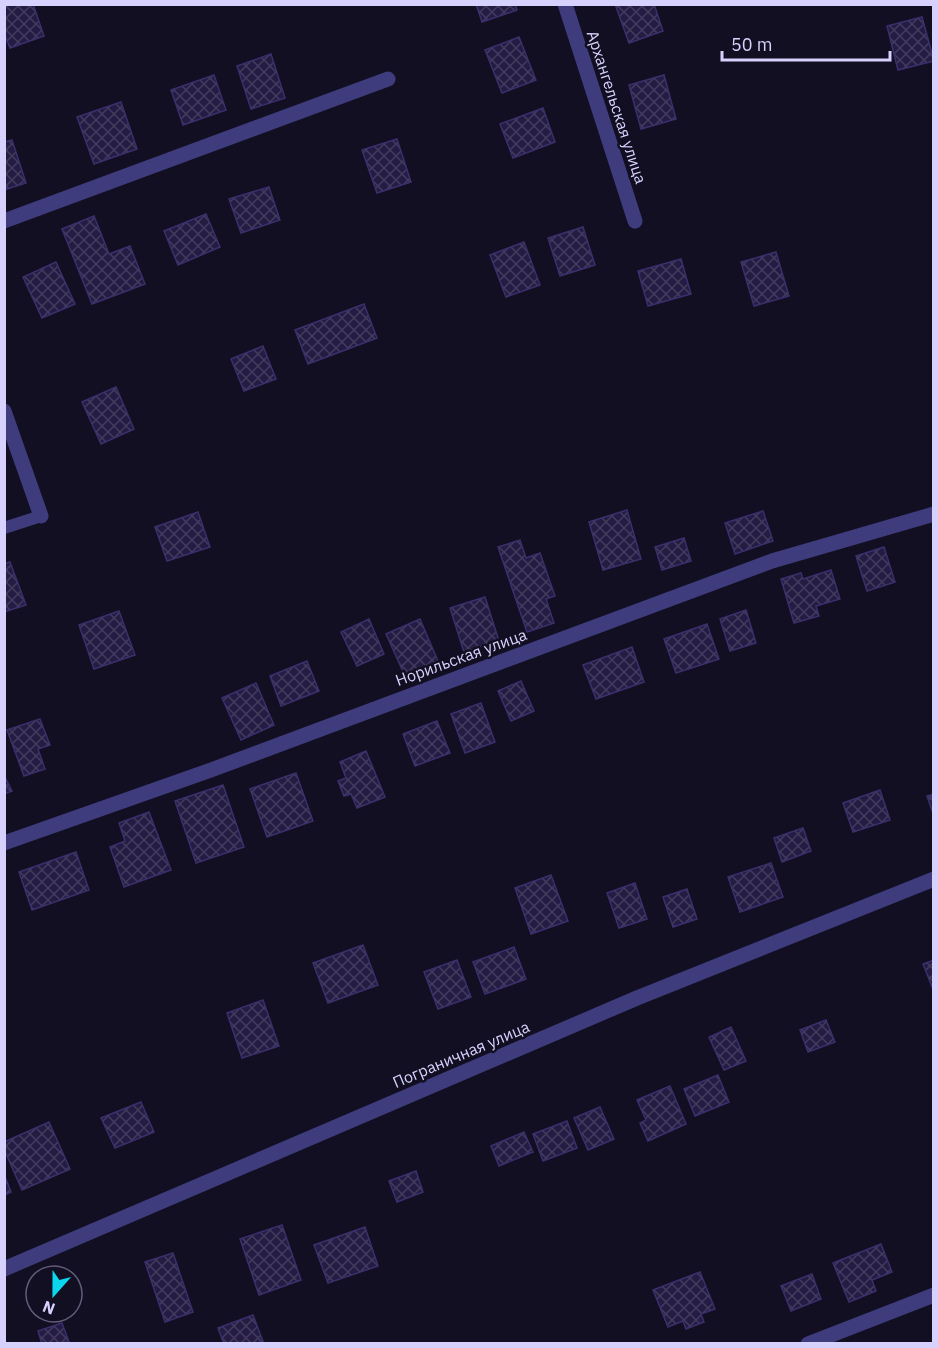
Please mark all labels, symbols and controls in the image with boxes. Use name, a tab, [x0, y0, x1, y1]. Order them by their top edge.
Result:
scale bar	[722, 24, 890, 62]
street label: Архангельская улица	[583, 28, 651, 187]
text: 50 m	[731, 33, 773, 56]
street label: Норильская улица	[393, 624, 530, 690]
street label: Пограничная улица	[389, 1016, 533, 1092]
north arrow	[24, 1264, 84, 1324]
text: N	[40, 1297, 58, 1319]

